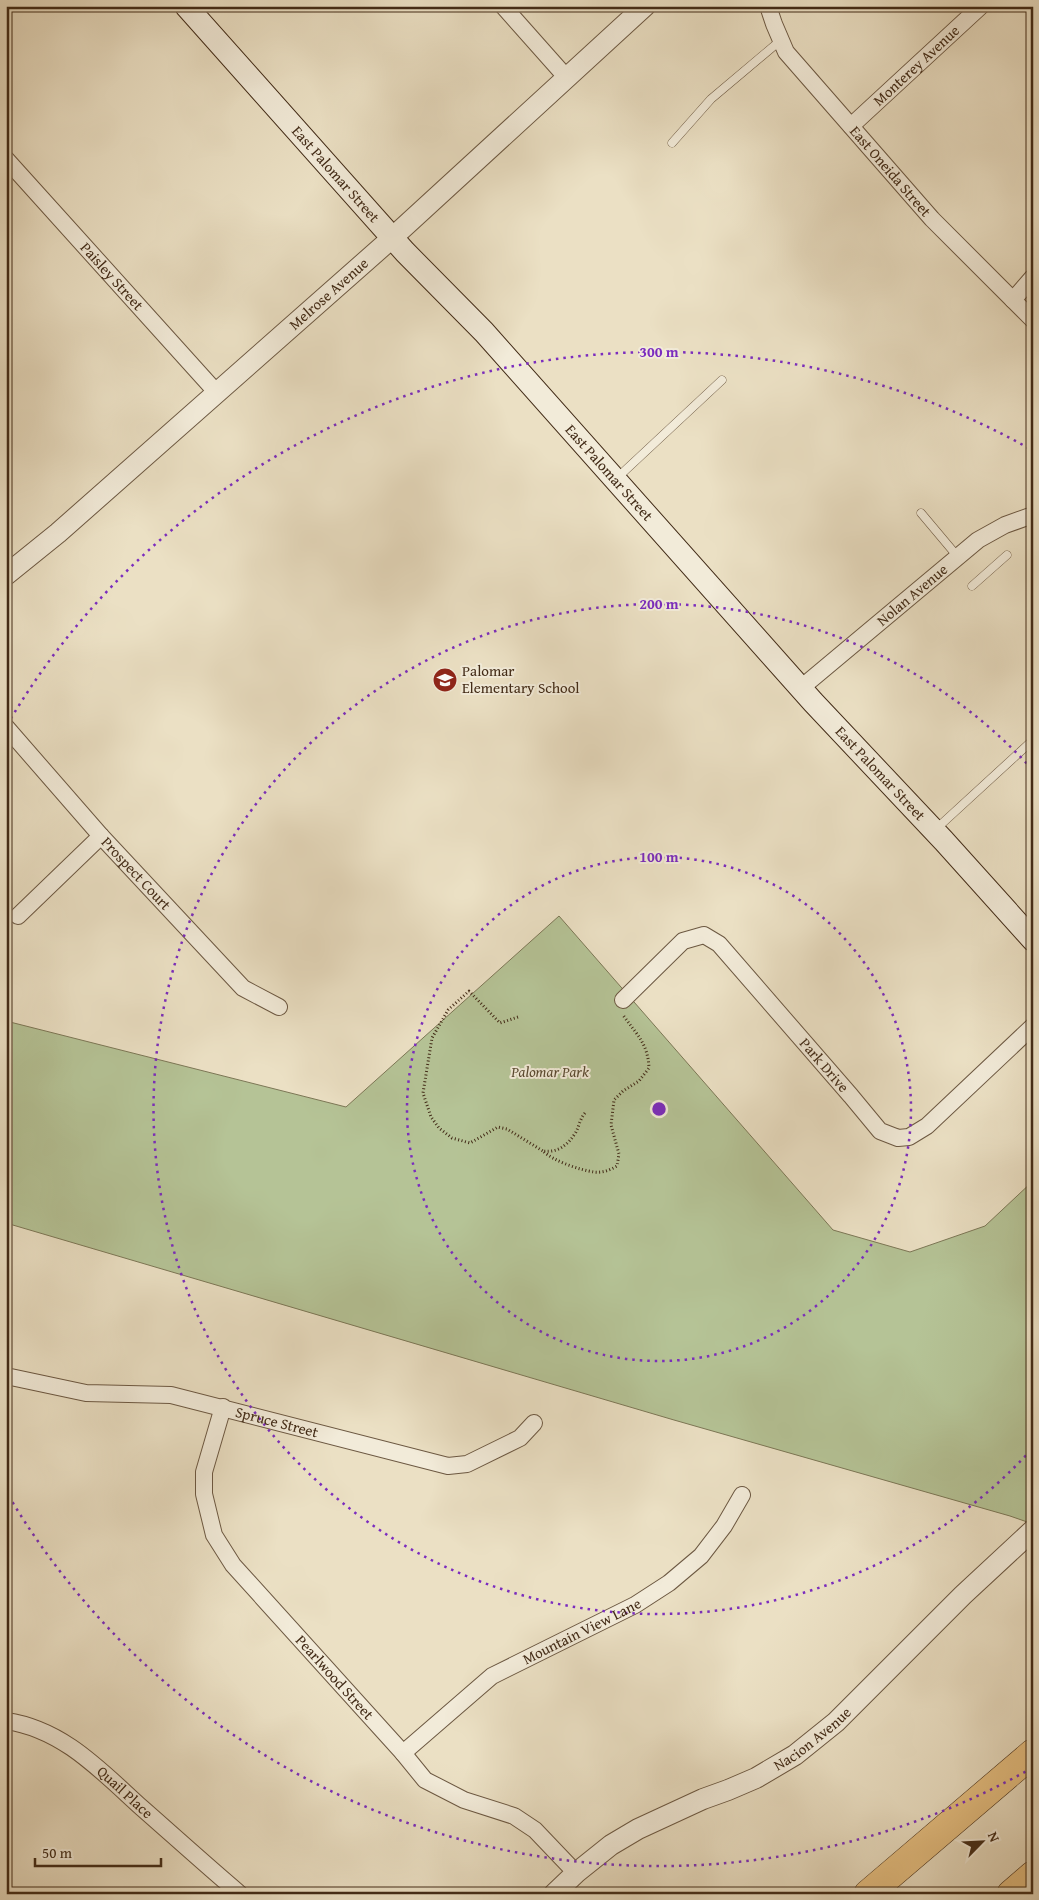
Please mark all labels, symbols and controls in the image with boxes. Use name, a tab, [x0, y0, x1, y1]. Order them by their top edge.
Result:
street label: Monterey Avenue	[868, 20, 964, 111]
street label: East Palomar Street	[287, 121, 385, 227]
street label: East Oneida Street	[845, 121, 937, 222]
street label: Paisley Street	[76, 237, 149, 315]
street label: Melrose Avenue	[284, 253, 373, 334]
text: 300 m	[639, 341, 679, 362]
street label: East Palomar Street	[561, 419, 659, 526]
street label: Nolan Avenue	[872, 559, 952, 630]
text: 200 m	[639, 593, 679, 614]
place label: Palomar Elementary School	[462, 660, 580, 698]
school or university icon: Palomar Elementary School	[432, 667, 458, 693]
street label: East Palomar Street	[831, 721, 931, 826]
street label: Prospect Court	[97, 832, 177, 915]
text: 100 m	[639, 846, 679, 867]
street label: Park Drive	[795, 1033, 854, 1097]
park label: Palomar Park	[510, 1061, 589, 1082]
centre of rings	[650, 1100, 668, 1118]
street label: Spruce Street	[233, 1401, 321, 1442]
street label: Mountain View Lane	[519, 1593, 645, 1669]
street label: Pearlwood Street	[291, 1630, 379, 1725]
street label: Nacion Avenue	[769, 1702, 855, 1775]
street label: Quail Place	[93, 1761, 158, 1823]
north arrow	[956, 1818, 1006, 1868]
text: N	[983, 1828, 1005, 1846]
scale bar	[35, 1835, 161, 1867]
text: 50 m	[42, 1842, 73, 1863]

